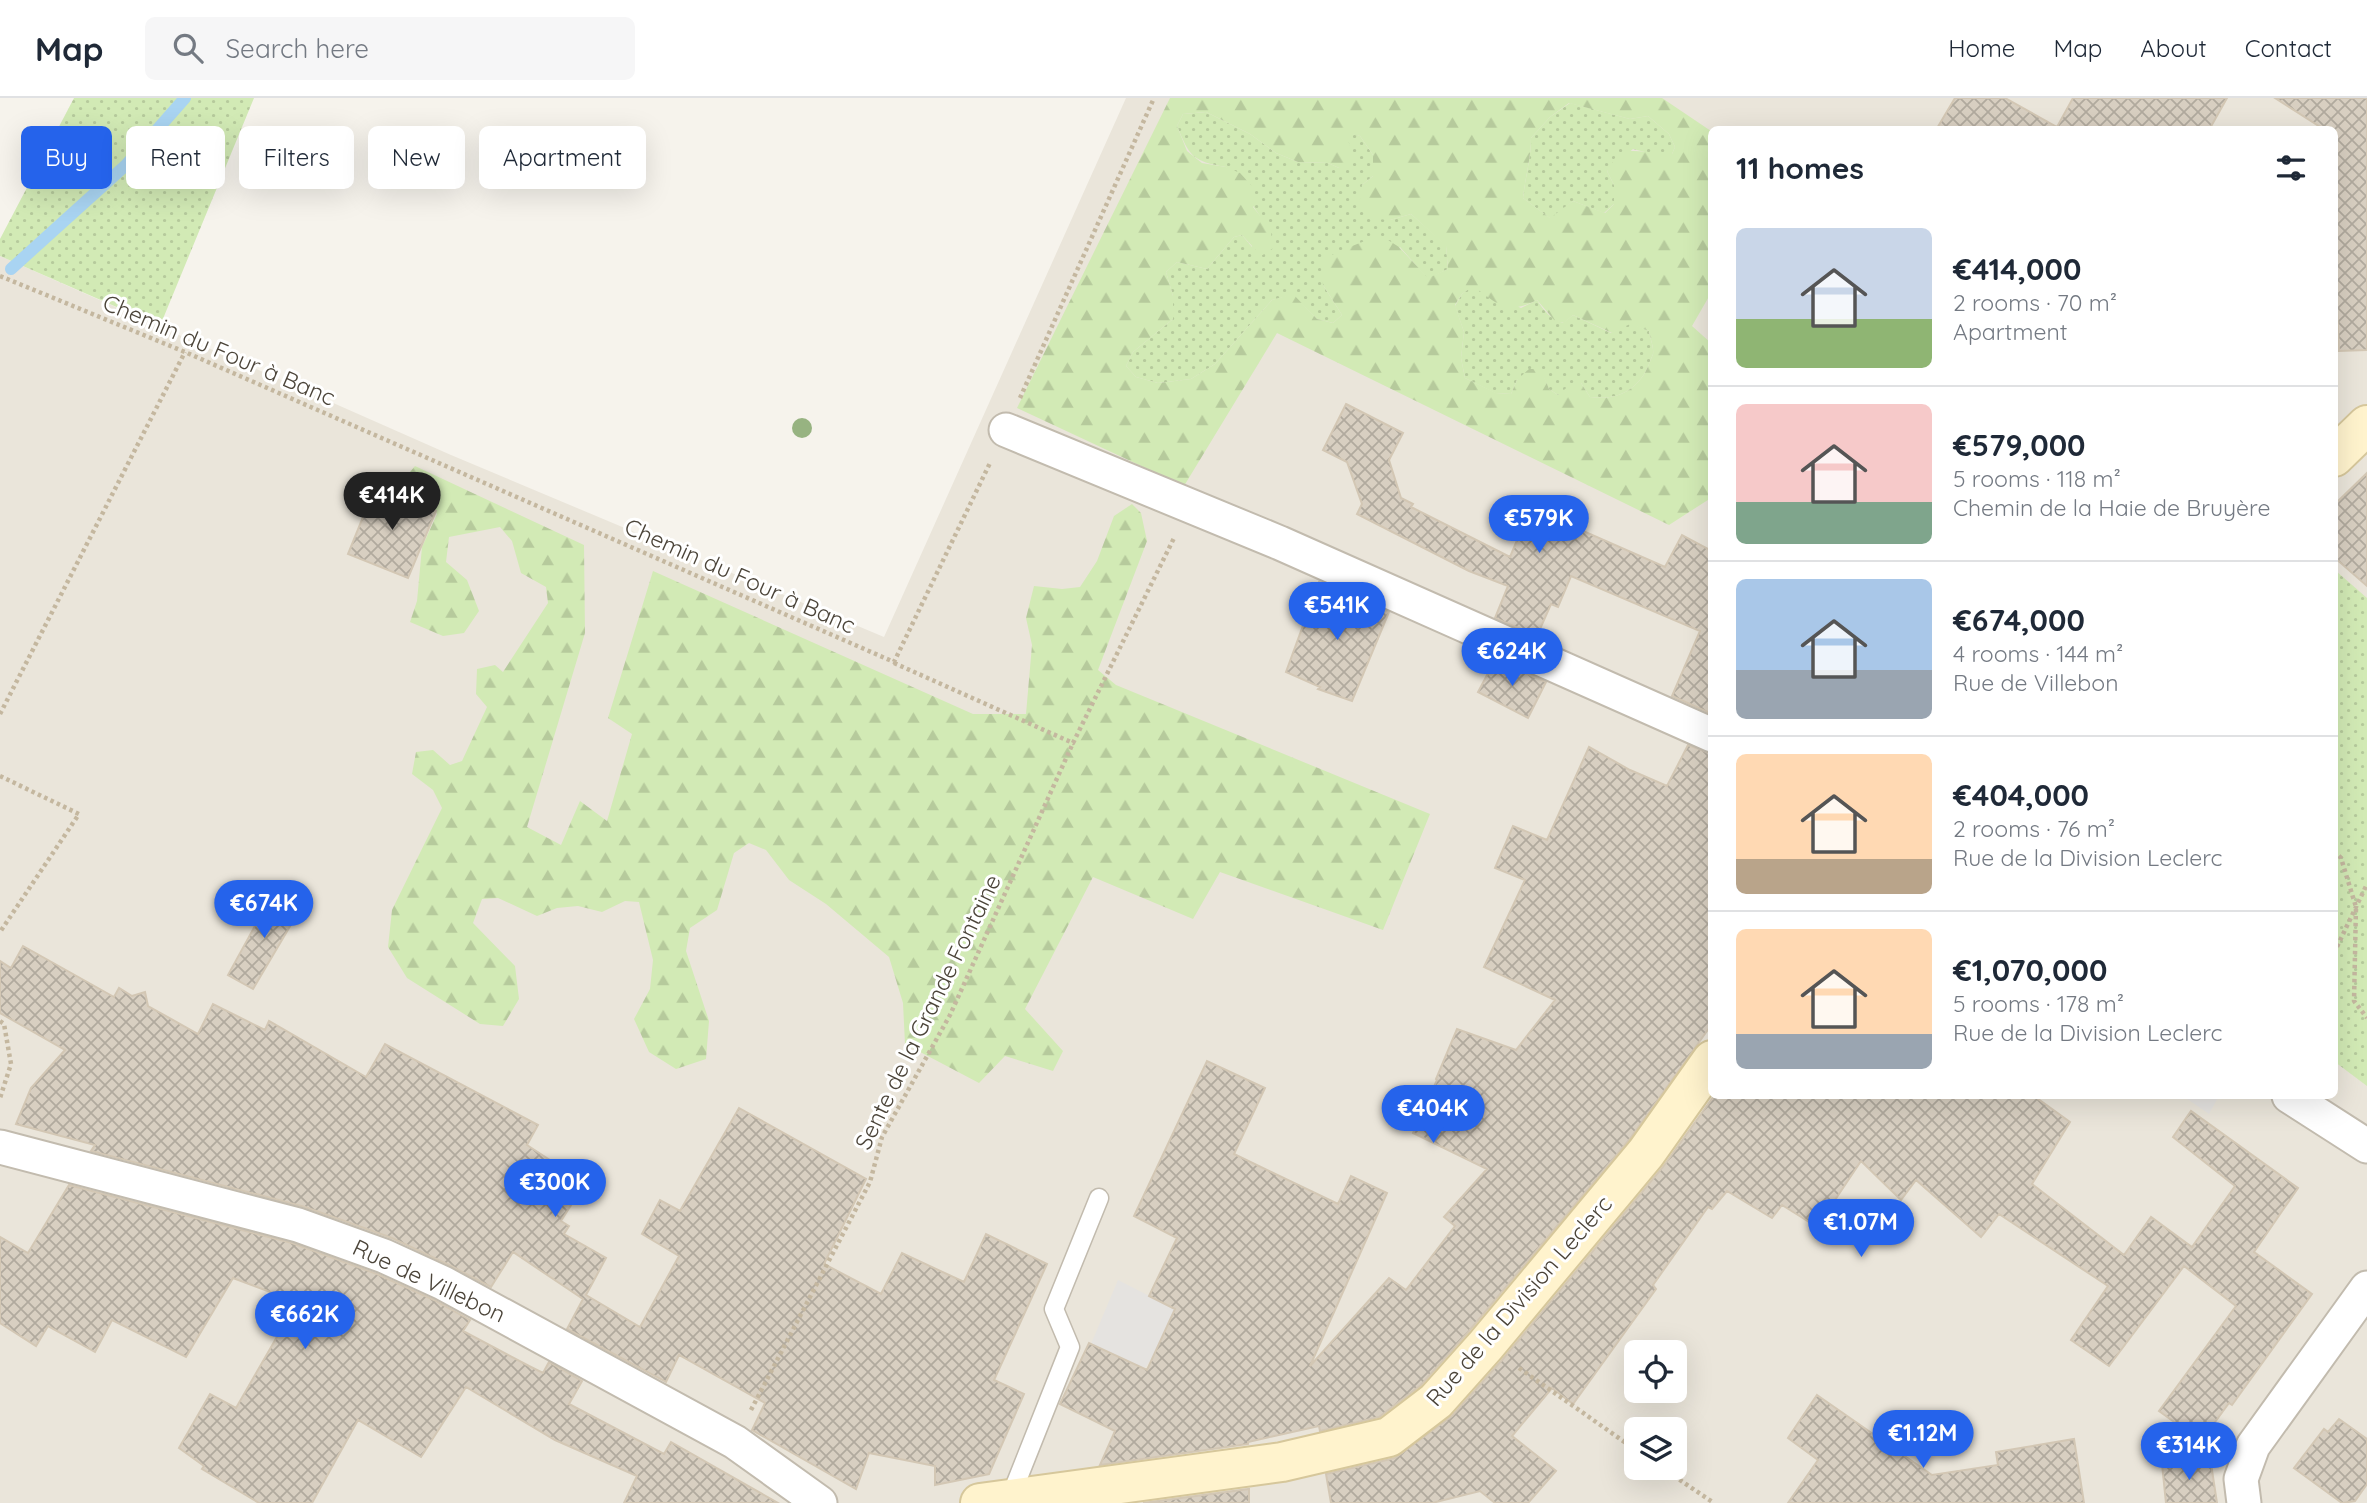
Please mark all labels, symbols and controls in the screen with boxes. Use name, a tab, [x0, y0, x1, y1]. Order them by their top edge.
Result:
search box	[145, 17, 635, 80]
text: Map	[35, 28, 103, 69]
icon: search	[169, 29, 207, 67]
text: Search here	[225, 32, 369, 65]
text: Home	[1948, 33, 2015, 63]
text: Map	[2053, 33, 2102, 63]
text: About	[2140, 33, 2207, 63]
text: Contact	[2245, 33, 2332, 63]
chip: Buy	[21, 126, 112, 189]
chip: Rent	[126, 126, 225, 189]
chip: Filters	[239, 126, 354, 189]
chip: New	[368, 126, 465, 189]
chip: Apartment	[479, 126, 646, 189]
text: 11 homes	[1736, 149, 1864, 187]
icon: filters	[2272, 149, 2310, 187]
text: €414,000	[1953, 250, 2081, 288]
icon: home	[1792, 256, 1876, 340]
street label: Chemin du Four à Banc	[99, 287, 340, 412]
text: 2 rooms · 70 m²	[1953, 288, 2117, 317]
text: Apartment	[1953, 317, 2067, 346]
text: €579,000	[1953, 426, 2086, 464]
icon: home	[1792, 432, 1876, 516]
text: 5 rooms · 118 m²	[1953, 464, 2121, 493]
pin: €414K	[343, 472, 441, 532]
text: €414K	[360, 480, 424, 509]
text: Chemin de la Haie de Bruyère	[1953, 493, 2270, 522]
pin: €579K	[1490, 496, 1588, 555]
text: €579K	[1505, 503, 1573, 532]
street label: Chemin du Four à Banc	[620, 512, 860, 640]
pin: €541K	[1288, 582, 1386, 642]
text: €541K	[1305, 590, 1369, 619]
text: €674,000	[1953, 601, 2085, 639]
icon: home	[1792, 607, 1876, 691]
pin: €624K	[1463, 628, 1561, 688]
text: €624K	[1478, 636, 1546, 665]
text: 4 rooms · 144 m²	[1953, 639, 2123, 668]
text: Rue de Villebon	[1953, 668, 2118, 697]
text: €404,000	[1953, 776, 2089, 814]
icon: home	[1792, 782, 1876, 866]
text: 2 rooms · 76 m²	[1953, 814, 2115, 843]
text: Rue de la Division Leclerc	[1953, 843, 2222, 872]
street label: Sente de la Grande Fontaine	[848, 869, 1007, 1154]
pin: €674K	[215, 880, 313, 940]
text: €674K	[230, 888, 298, 917]
text: €1,070,000	[1953, 951, 2107, 989]
icon: home	[1792, 957, 1876, 1041]
text: 5 rooms · 178 m²	[1953, 989, 2124, 1018]
text: Rue de la Division Leclerc	[1953, 1018, 2222, 1047]
pin: €404K	[1384, 1086, 1482, 1145]
text: €404K	[1398, 1093, 1468, 1122]
pin: €300K	[506, 1160, 604, 1219]
text: €300K	[520, 1167, 590, 1196]
street label: Rue de la Division Leclerc	[1419, 1189, 1618, 1412]
pin: €1.07M	[1804, 1200, 1918, 1259]
text: €1.07M	[1824, 1207, 1898, 1236]
street label: Rue de Villebon	[348, 1232, 510, 1329]
pin: €662K	[256, 1292, 354, 1351]
text: €662K	[271, 1299, 339, 1328]
map controls	[1624, 1340, 1687, 1480]
button: locate	[1624, 1340, 1687, 1403]
pin: €1.12M	[1866, 1410, 1980, 1470]
button: layers	[1624, 1417, 1687, 1480]
text: €1.12M	[1889, 1418, 1957, 1447]
pin: €314K	[2140, 1422, 2238, 1482]
text: €314K	[2157, 1430, 2221, 1459]

